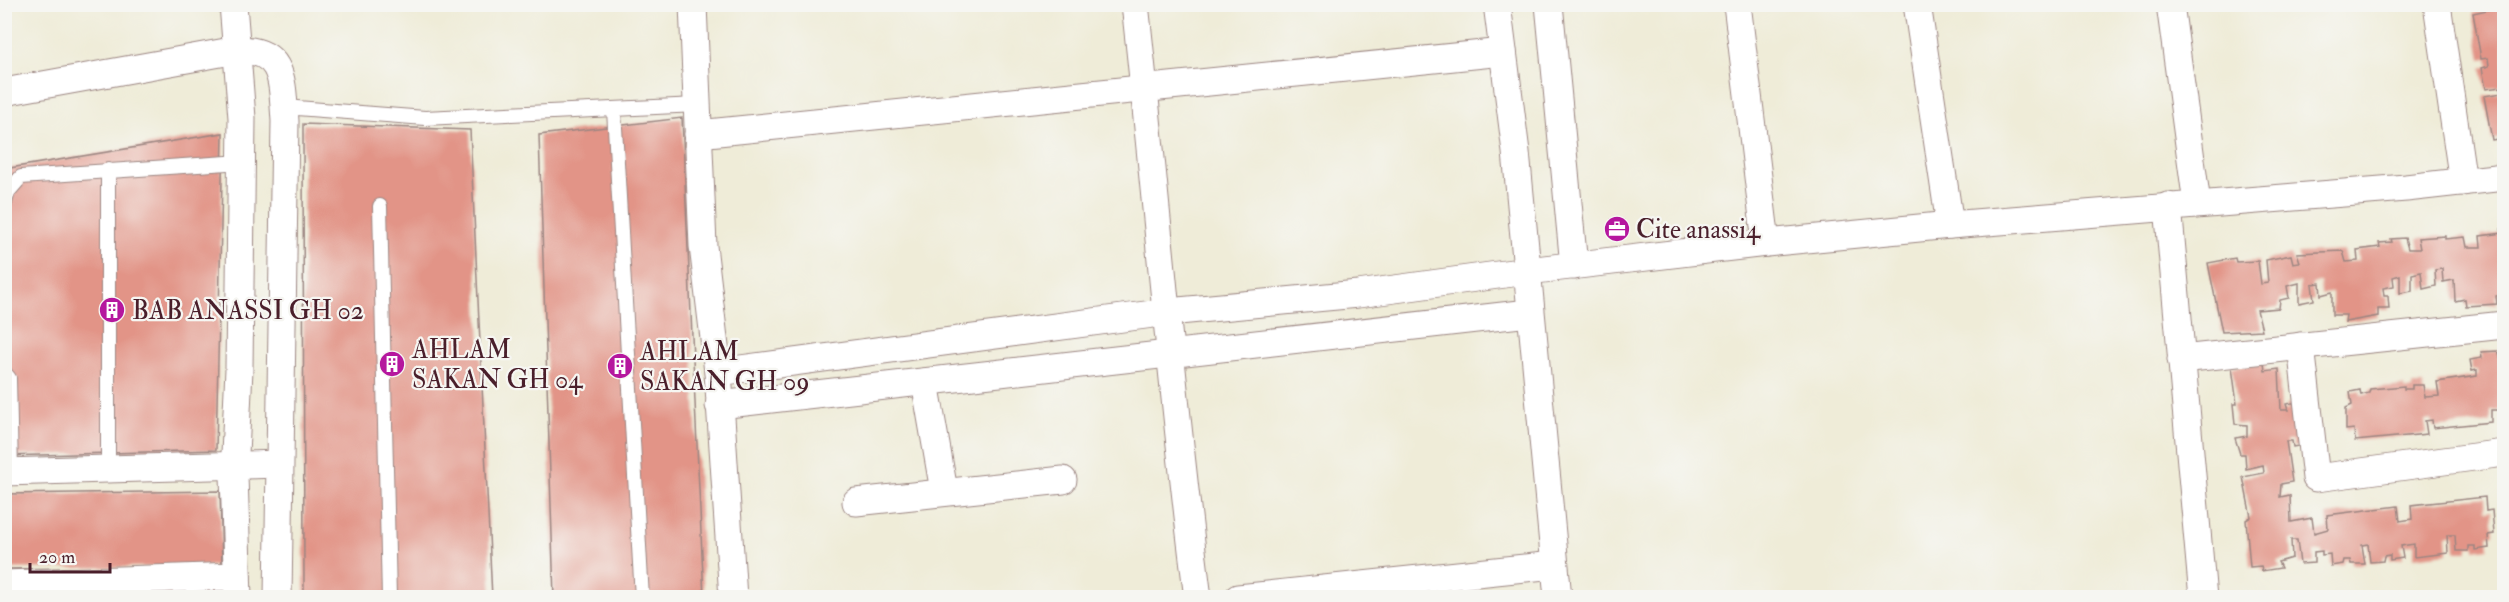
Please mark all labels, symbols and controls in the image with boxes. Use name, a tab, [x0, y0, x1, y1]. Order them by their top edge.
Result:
office icon: Cite anassi4	[1602, 214, 1632, 244]
place label: Cite anassi4	[1636, 214, 1761, 246]
building icon: BAB ANASSI GH 02	[97, 295, 127, 325]
place label: BAB ANASSI GH 02	[132, 295, 364, 327]
place label: AHLAM SAKAN GH 04	[411, 334, 583, 396]
place label: AHLAM SAKAN GH 09	[639, 336, 810, 398]
building icon: AHLAM SAKAN GH 04	[377, 349, 407, 379]
building icon: AHLAM SAKAN GH 09	[605, 351, 635, 381]
scale bar	[30, 536, 110, 574]
text: 20 m	[39, 546, 75, 569]

